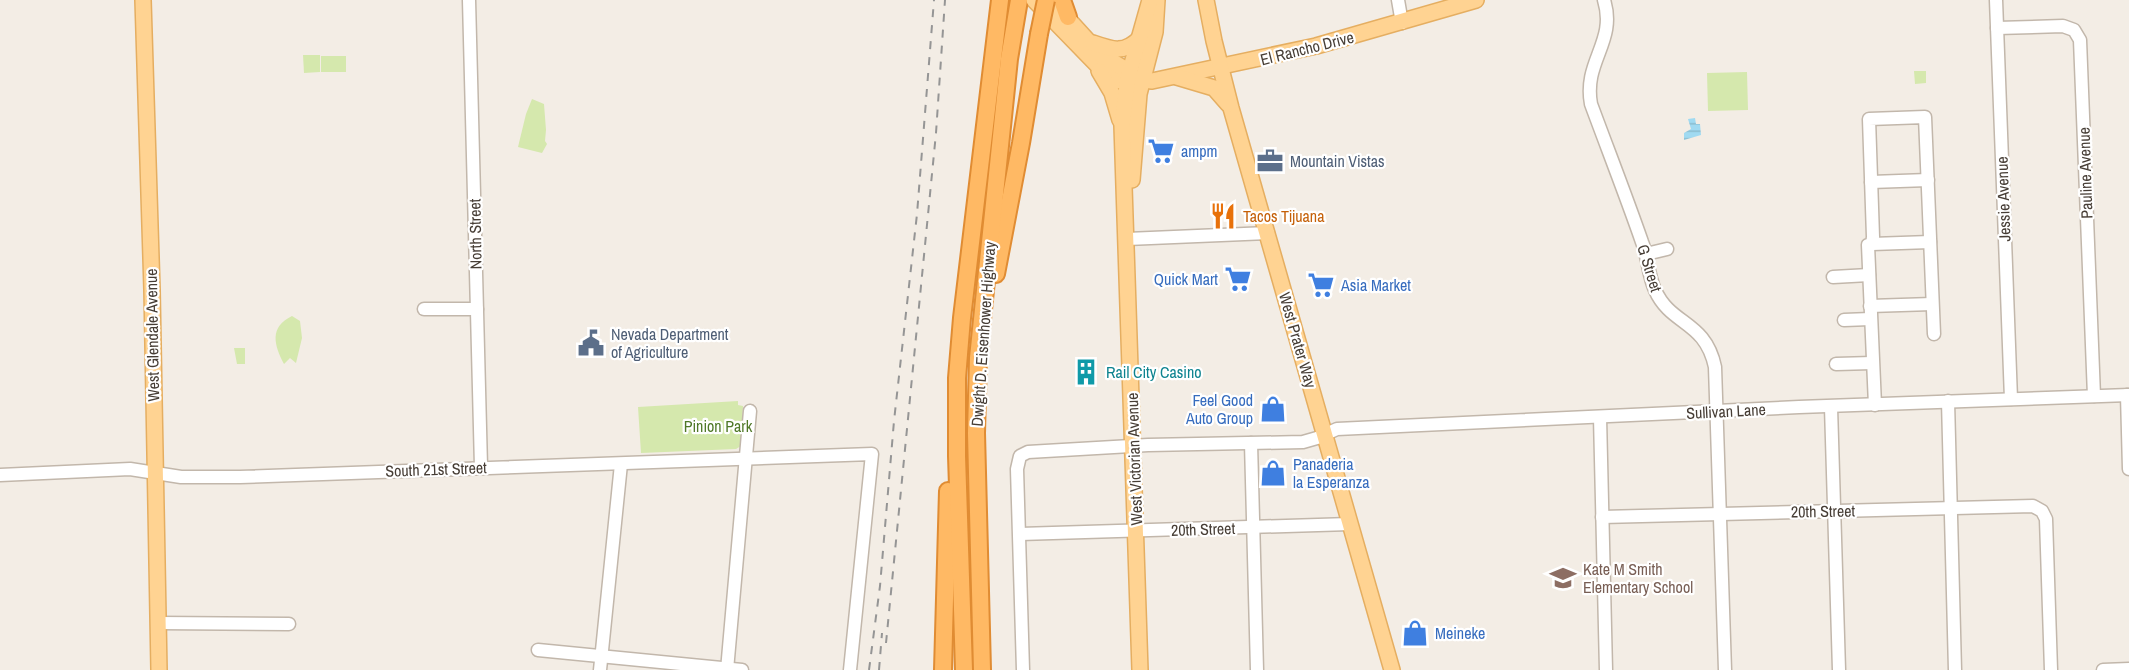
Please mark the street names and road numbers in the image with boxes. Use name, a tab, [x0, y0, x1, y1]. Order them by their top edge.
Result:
street label: El Rancho Drive	[1258, 26, 1356, 70]
street label: Pauline Avenue	[2072, 127, 2098, 219]
street label: Jessie Avenue	[1991, 156, 2015, 242]
street label: North Street	[463, 198, 487, 270]
street label: Dwight D. Eisenhower Highway	[966, 240, 1000, 427]
street label: G Street	[1632, 241, 1668, 295]
street label: West Glendale Avenue	[140, 268, 164, 402]
street label: West Prater Way	[1274, 290, 1322, 391]
street label: West Victorian Avenue	[1121, 392, 1147, 526]
street label: Sullivan Lane	[1686, 398, 1766, 424]
street label: South 21st Street	[385, 456, 487, 482]
street label: 20th Street	[1791, 499, 1856, 523]
street label: 20th Street	[1171, 517, 1236, 541]

